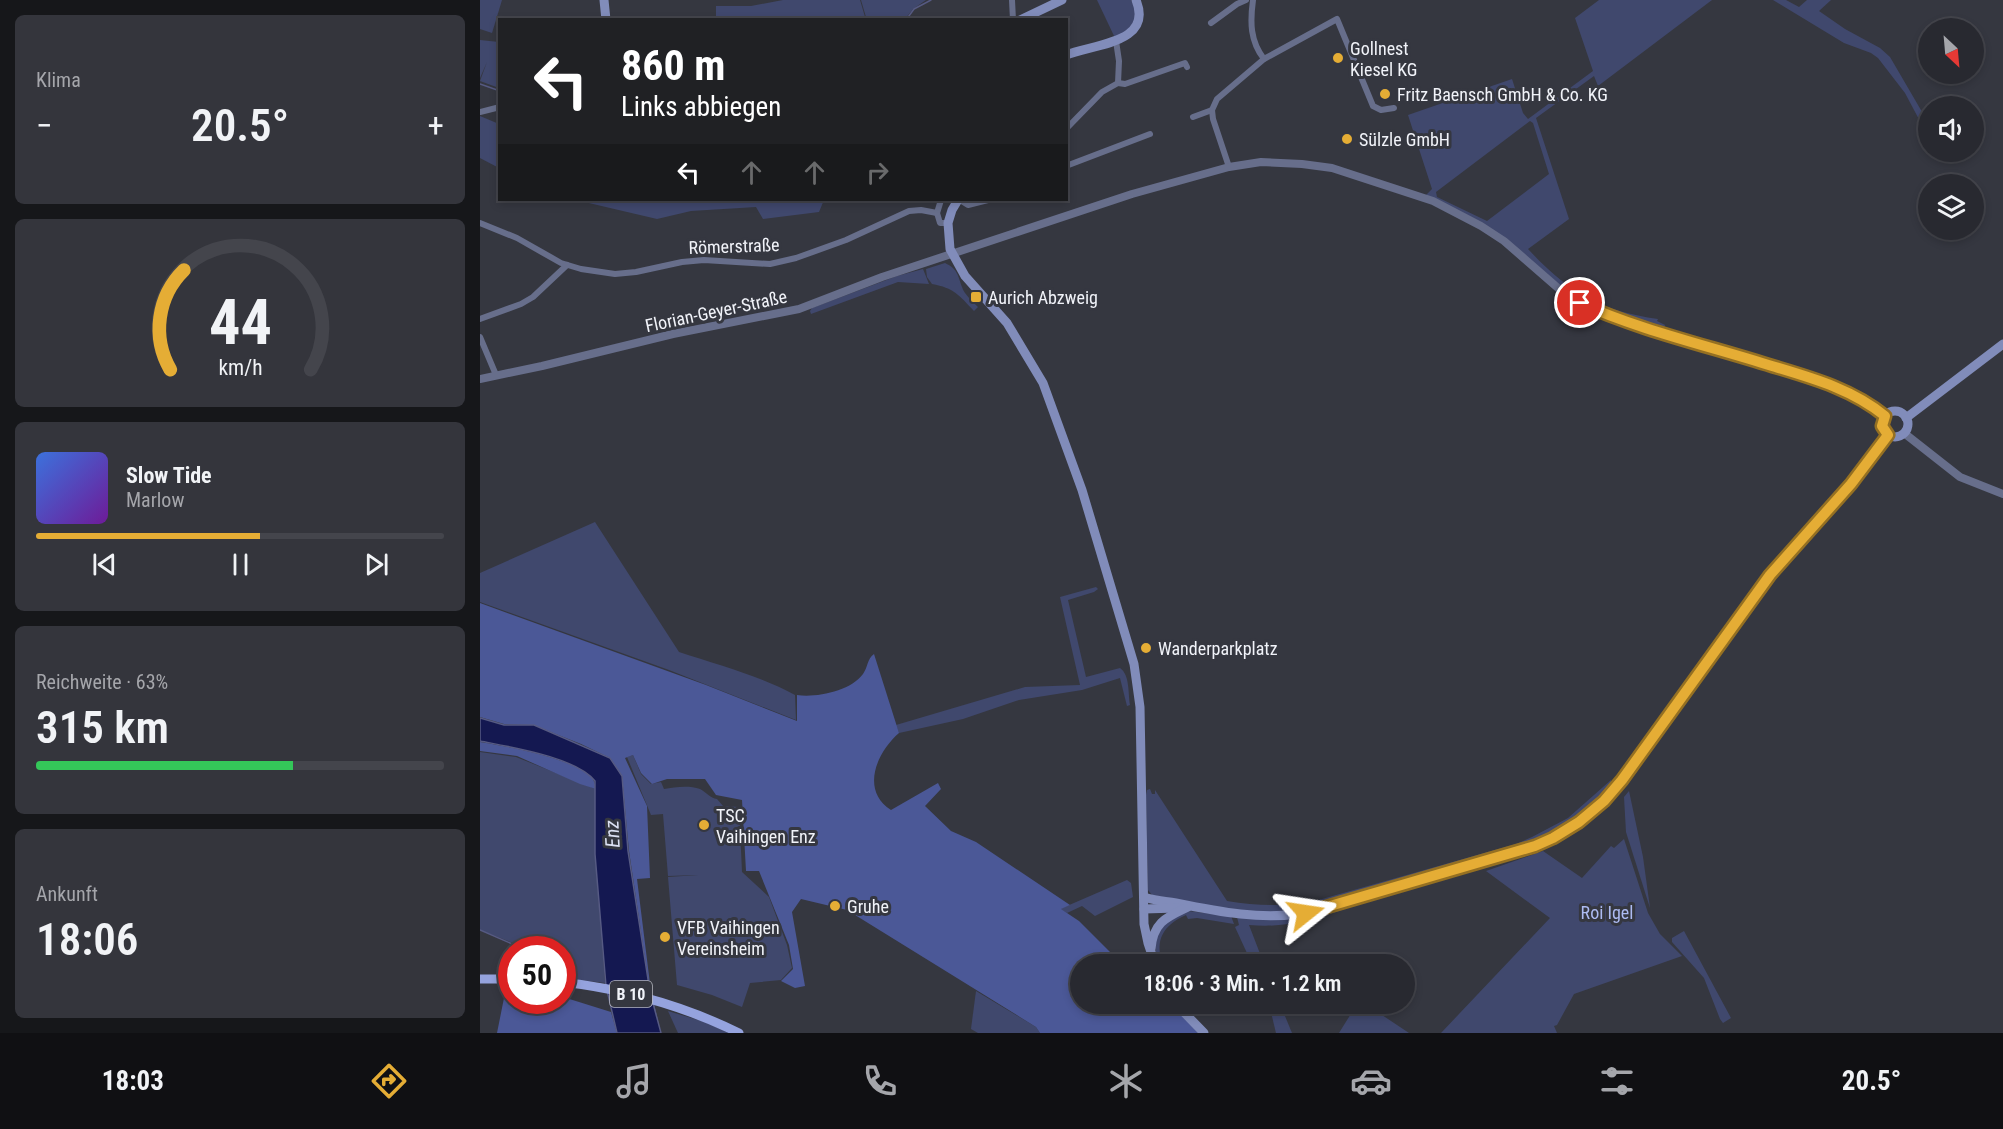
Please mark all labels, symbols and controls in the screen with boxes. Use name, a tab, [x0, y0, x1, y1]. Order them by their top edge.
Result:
north arrow	[1918, 18, 1984, 84]
map controls	[1918, 18, 1984, 240]
place label: Gollnest Kiesel KG	[1350, 38, 1417, 80]
text: 860 m	[621, 41, 726, 90]
icon: left	[522, 42, 600, 120]
marker: Gollnest Kiesel KG	[1331, 51, 1345, 65]
text: Klima	[36, 68, 81, 92]
place label: Fritz Baensch GmbH & Co. KG	[1397, 84, 1608, 105]
marker: Fritz Baensch GmbH & Co. KG	[1378, 87, 1392, 101]
text: Links abbiegen	[621, 91, 781, 123]
button: sound	[1918, 96, 1984, 162]
text: 20.5°	[191, 99, 289, 152]
text: −	[36, 106, 53, 145]
text: +	[428, 106, 444, 145]
place label: Sülzle GmbH	[1359, 129, 1450, 150]
marker: Sülzle GmbH	[1340, 132, 1354, 146]
icon: left	[672, 156, 705, 189]
icon: ahead	[735, 156, 768, 189]
icon: ahead	[798, 156, 831, 189]
icon: right	[861, 156, 894, 189]
button: layers	[1918, 174, 1984, 240]
street label: Römerstraße	[688, 234, 780, 258]
pin	[1554, 277, 1605, 328]
text: 44	[208, 286, 272, 359]
street label: Florian-Geyer-Straße	[643, 286, 789, 336]
icon: arrive	[1563, 286, 1596, 319]
place label: Aurich Abzweig	[988, 287, 1098, 308]
marker: Aurich Abzweig	[969, 290, 983, 304]
text: km/h	[218, 355, 262, 380]
text: Slow Tide	[126, 463, 212, 488]
text: Marlow	[126, 488, 184, 512]
icon: previous	[88, 548, 121, 581]
icon: pause	[224, 548, 257, 581]
icon: next	[360, 548, 393, 581]
place label: Wanderparkplatz	[1158, 638, 1278, 659]
marker: Wanderparkplatz	[1139, 641, 1153, 655]
text: Reichweite · 63%	[36, 670, 168, 694]
text: 315 km	[36, 701, 169, 754]
place label: TSC Vaihingen Enz	[716, 805, 816, 847]
marker: TSC Vaihingen Enz	[697, 818, 711, 832]
water label: Enz	[599, 819, 625, 848]
position arrow	[1274, 881, 1338, 945]
text: Ankunft	[36, 882, 98, 906]
place label: Gruhe	[847, 896, 889, 917]
marker: Gruhe	[828, 899, 842, 913]
park label: Roi Igel	[1581, 902, 1633, 923]
text: 18:06	[36, 913, 138, 966]
place label: VFB Vaihingen Vereinsheim	[677, 917, 780, 959]
marker: VFB Vaihingen Vereinsheim	[658, 930, 672, 944]
speed limit sign: 50	[498, 936, 576, 1014]
text: 18:06 · 3 Min. · 1.2 km	[1144, 971, 1341, 996]
road number: B 10	[610, 981, 652, 1007]
icon: directions	[368, 1060, 410, 1102]
icon: music	[613, 1060, 655, 1102]
icon: phone	[859, 1060, 901, 1102]
icon: climate	[1105, 1060, 1147, 1102]
icon: car	[1350, 1060, 1392, 1102]
icon: filters	[1596, 1060, 1638, 1102]
text: 18:03	[102, 1065, 164, 1097]
text: 20.5°	[1842, 1065, 1901, 1097]

